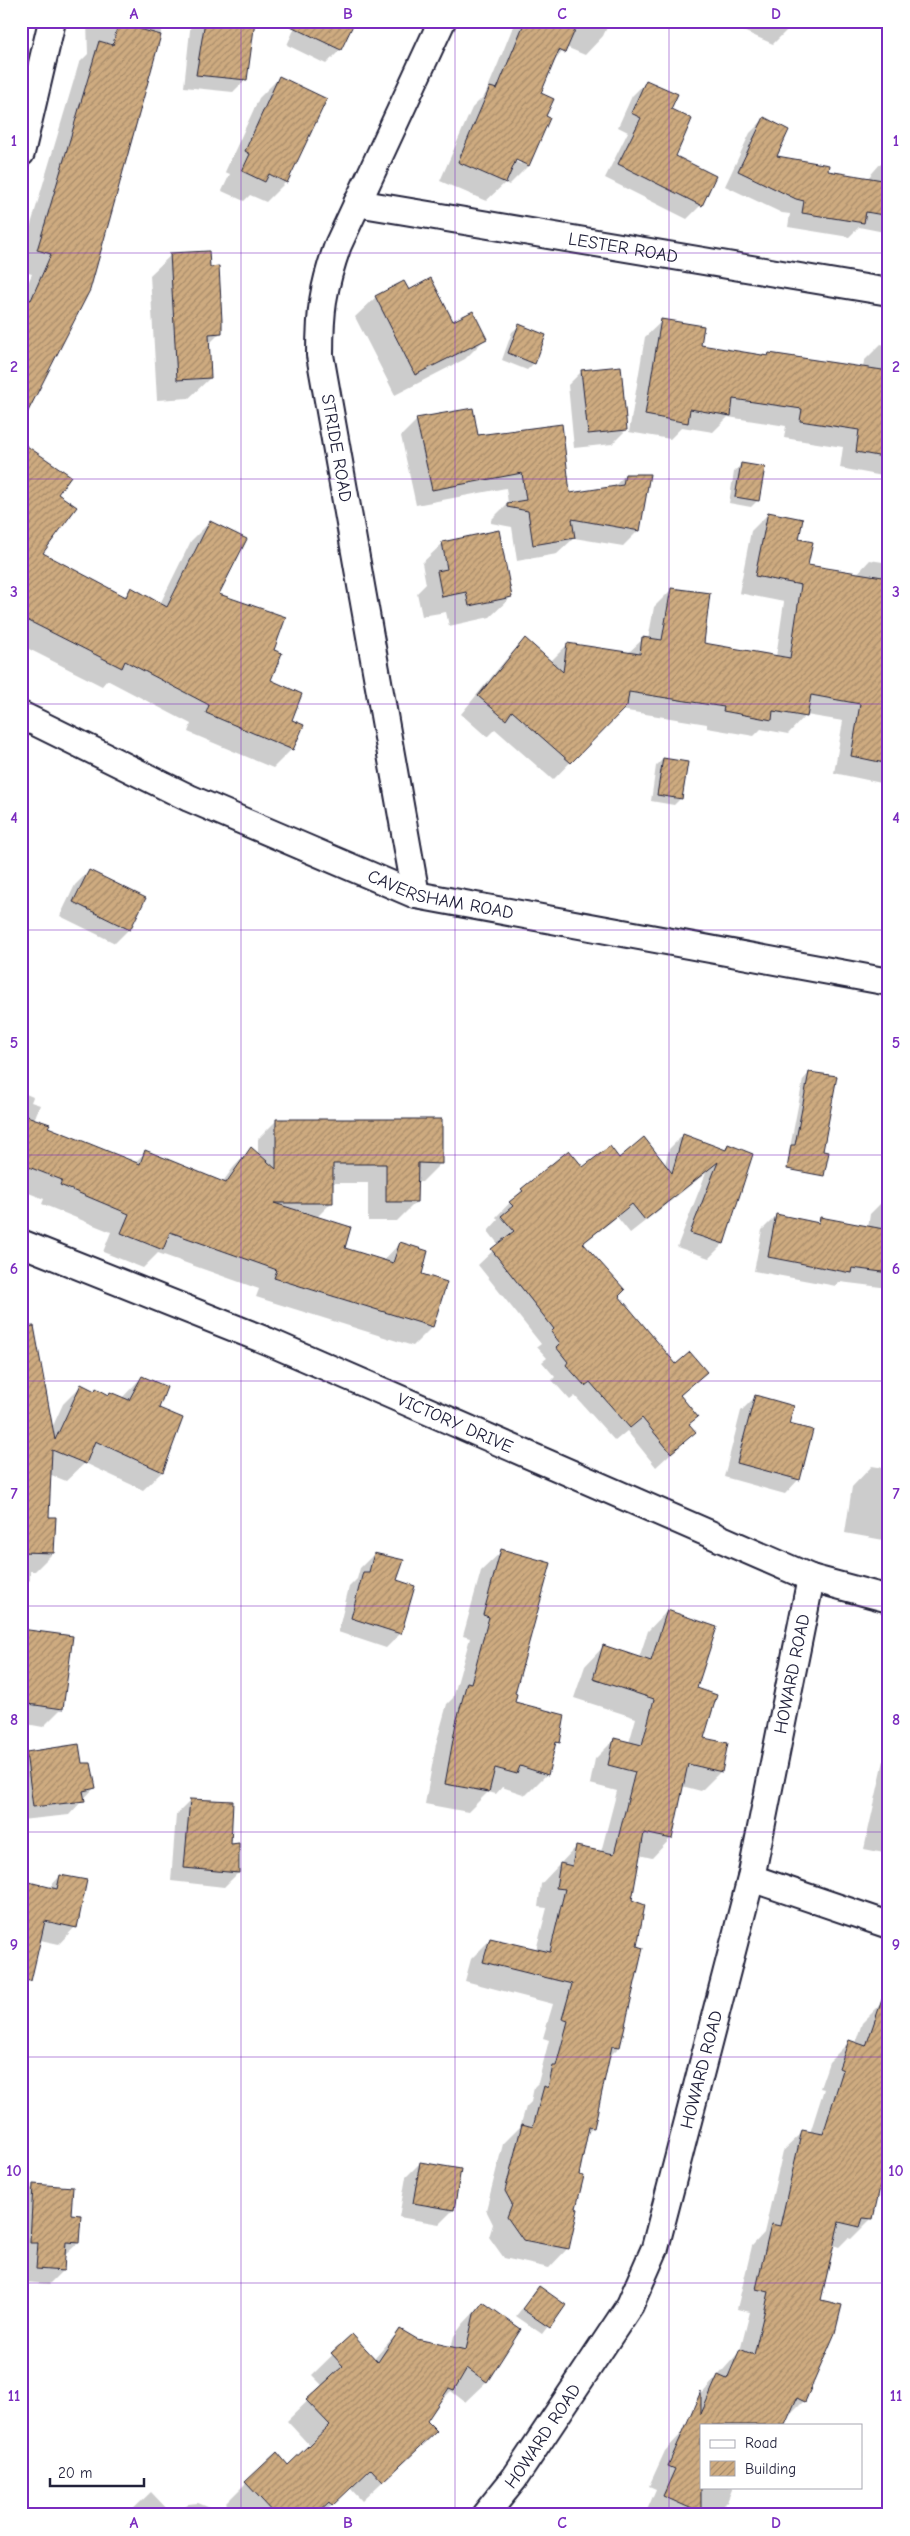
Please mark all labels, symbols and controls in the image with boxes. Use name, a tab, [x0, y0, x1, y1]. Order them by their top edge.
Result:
text: A	[130, 5, 139, 23]
text: B	[343, 5, 353, 23]
text: C	[557, 5, 567, 23]
text: D	[771, 5, 781, 23]
text: 1	[11, 132, 17, 150]
text: 1	[893, 132, 899, 150]
street label: LESTER ROAD	[567, 229, 680, 268]
text: 2	[10, 358, 18, 376]
text: 2	[892, 358, 900, 376]
street label: STRIDE ROAD	[317, 392, 356, 504]
text: 3	[10, 583, 18, 601]
text: 3	[892, 583, 900, 601]
text: 4	[10, 809, 18, 827]
text: 4	[892, 809, 900, 827]
street label: CAVERSHAM ROAD	[364, 866, 515, 924]
text: 5	[10, 1034, 18, 1052]
text: 5	[892, 1034, 900, 1052]
text: 6	[10, 1260, 18, 1278]
text: 6	[892, 1260, 900, 1278]
street label: VICTORY DRIVE	[394, 1389, 516, 1458]
text: 7	[10, 1485, 18, 1503]
text: 7	[892, 1485, 900, 1503]
street label: HOWARD ROAD	[770, 1612, 815, 1736]
text: 8	[10, 1711, 18, 1729]
text: 8	[892, 1711, 900, 1729]
text: 9	[10, 1936, 18, 1954]
text: 9	[892, 1936, 900, 1954]
street label: HOWARD ROAD	[676, 2008, 727, 2131]
text: 10	[6, 2162, 22, 2180]
text: 10	[888, 2162, 904, 2180]
street label: HOWARD ROAD	[501, 2380, 586, 2493]
text: 11	[8, 2387, 20, 2405]
text: 11	[890, 2387, 902, 2405]
legend	[700, 2424, 862, 2488]
text: Road	[745, 2434, 777, 2452]
scale bar	[50, 2456, 144, 2488]
text: Building	[745, 2460, 796, 2478]
text: 20 m	[58, 2464, 92, 2482]
text: A	[130, 2514, 139, 2532]
text: B	[343, 2514, 353, 2532]
text: C	[557, 2514, 567, 2532]
text: D	[771, 2514, 781, 2532]

